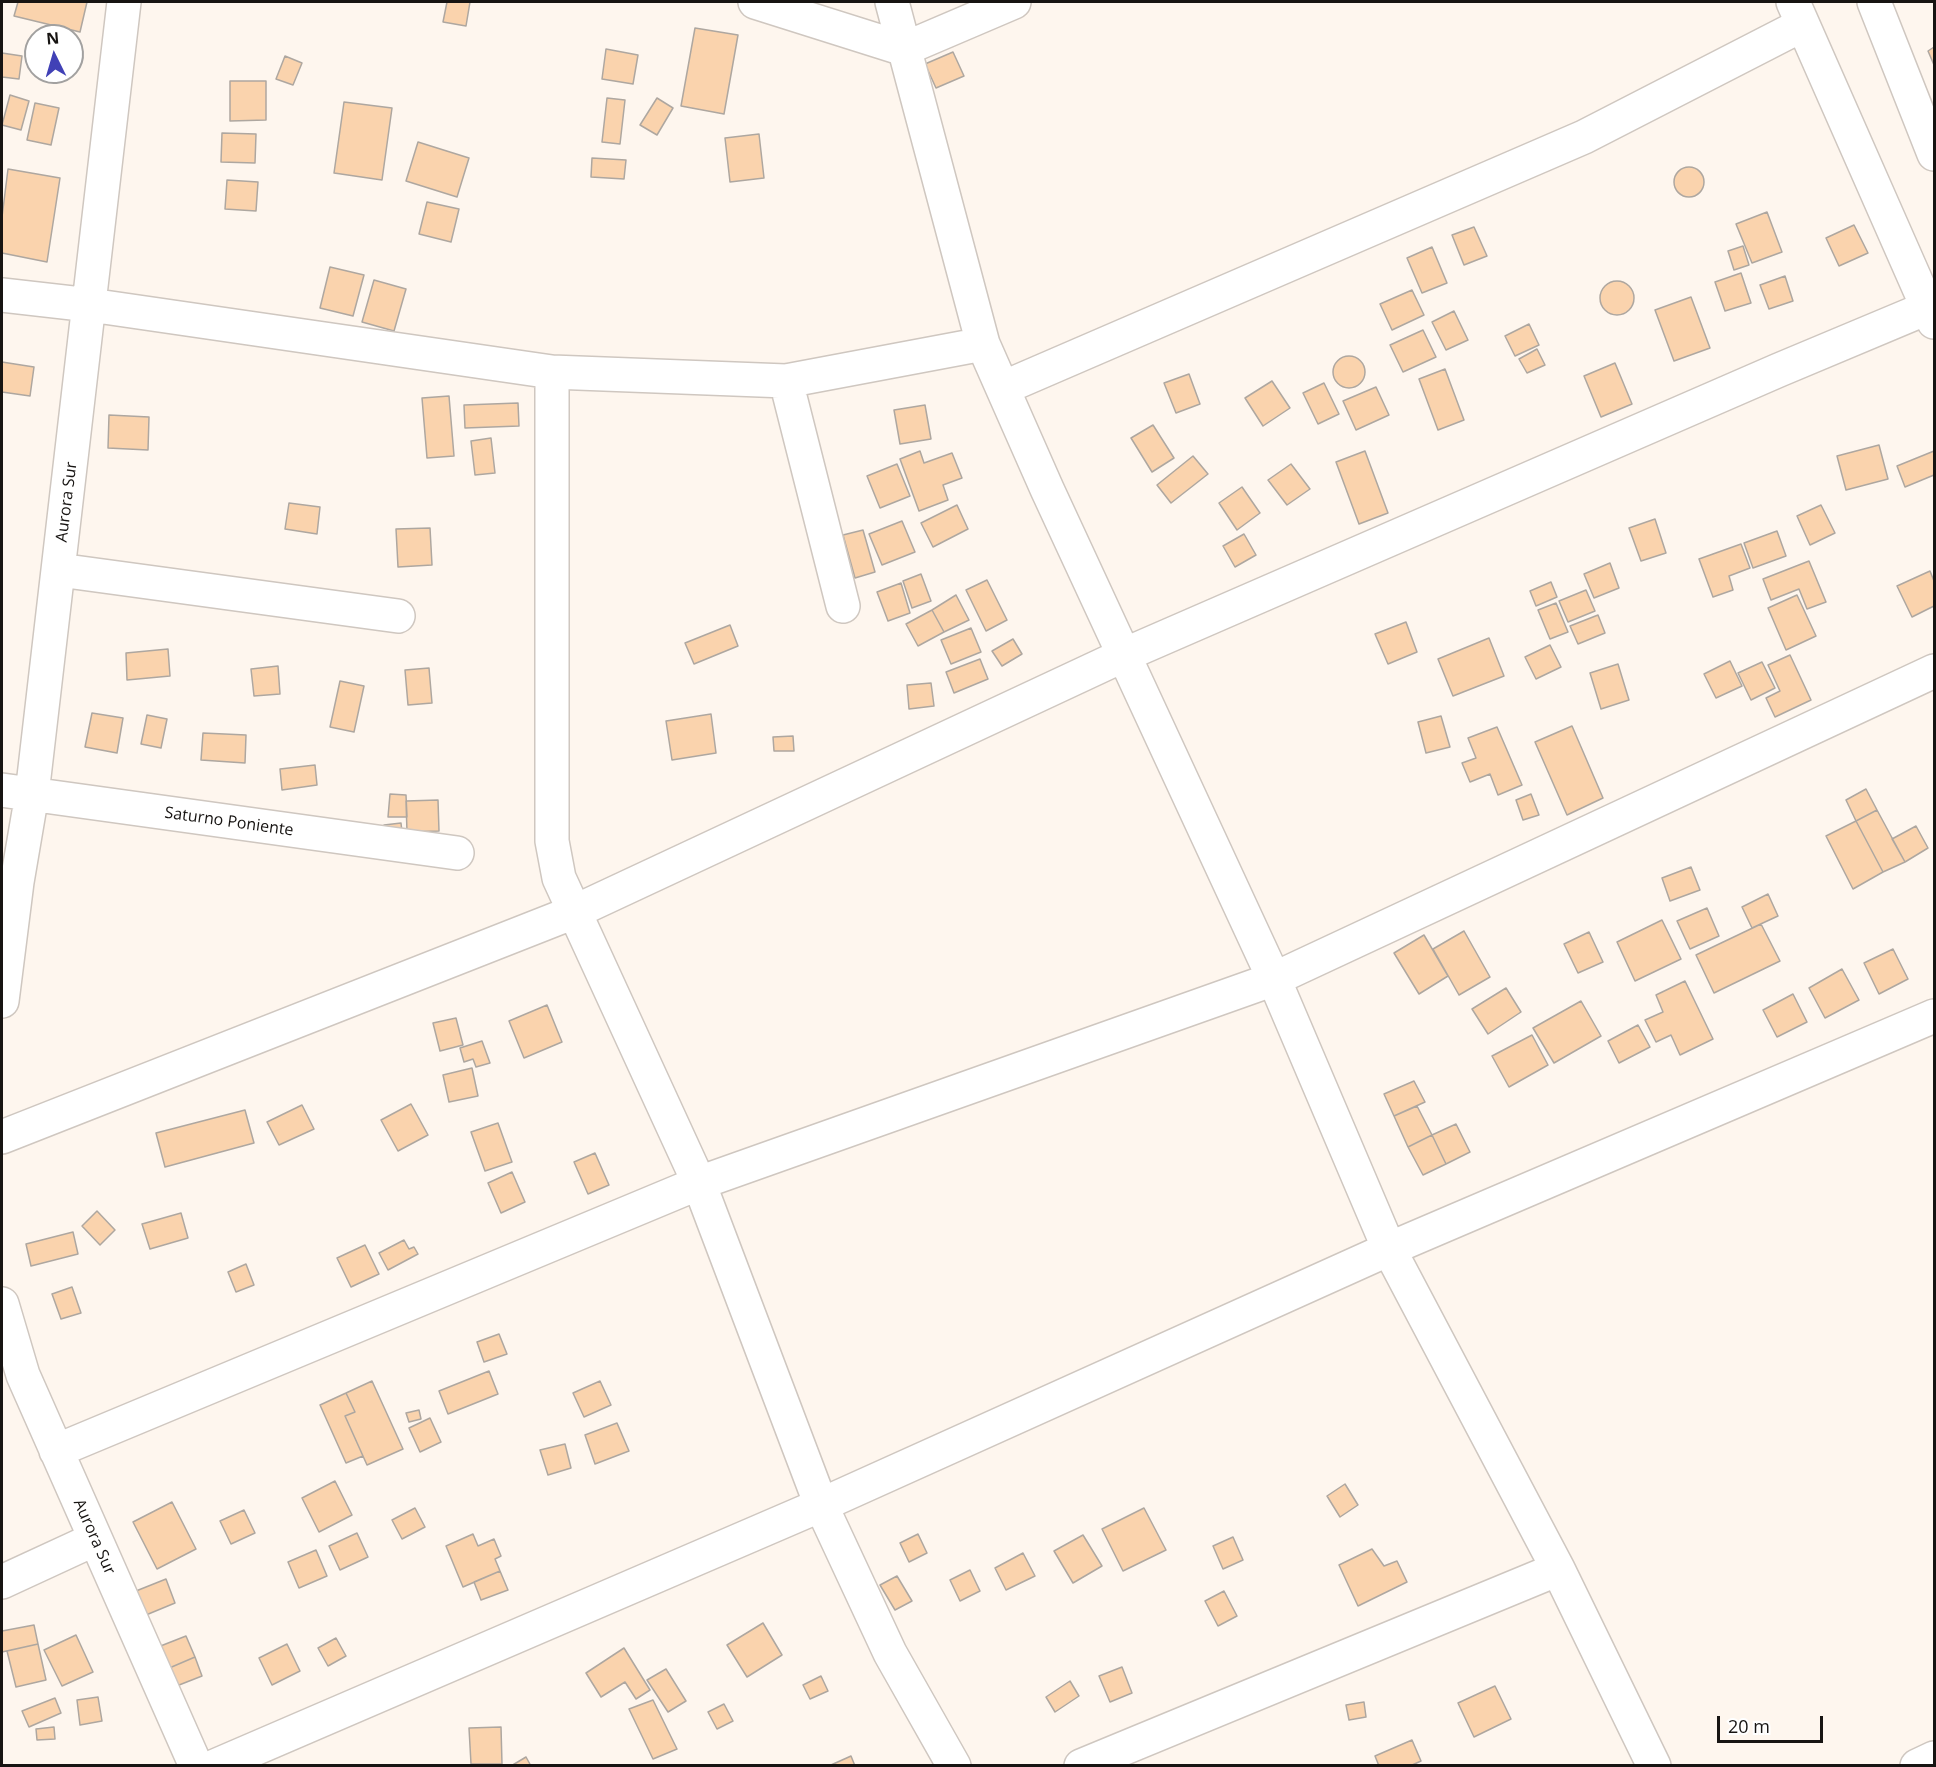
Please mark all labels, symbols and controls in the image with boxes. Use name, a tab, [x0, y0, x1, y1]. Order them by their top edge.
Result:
north arrow	[24, 24, 84, 84]
text: N	[45, 27, 60, 50]
street label: Aurora Sur	[53, 461, 81, 543]
street label: Saturno Poniente	[163, 803, 295, 841]
street label: Aurora Sur	[69, 1496, 119, 1578]
scale bar	[1720, 1704, 1826, 1742]
text: 20 m	[1728, 1714, 1770, 1738]

